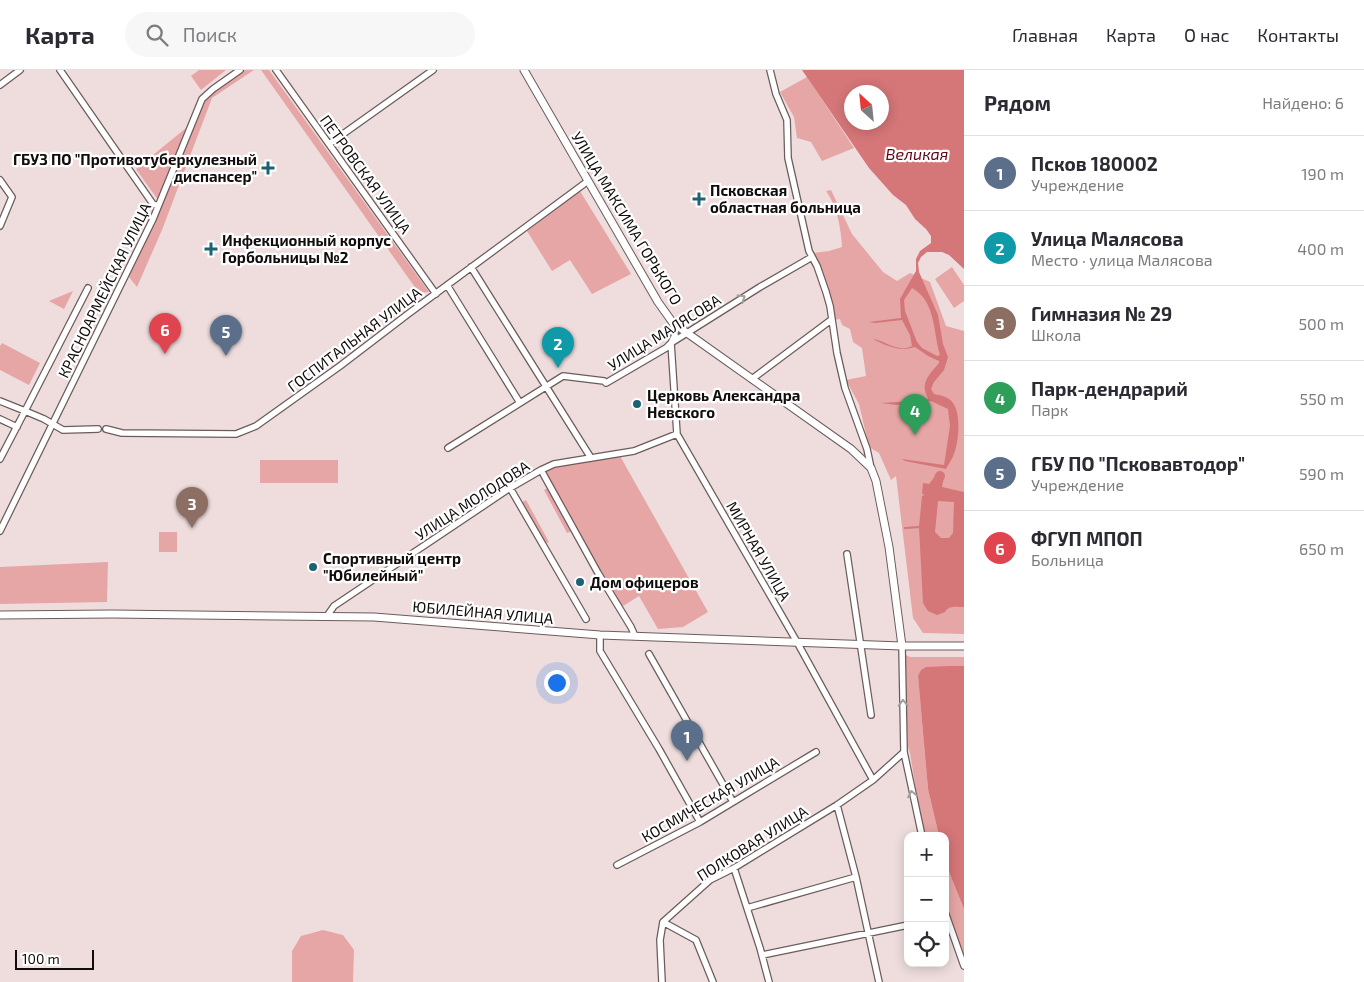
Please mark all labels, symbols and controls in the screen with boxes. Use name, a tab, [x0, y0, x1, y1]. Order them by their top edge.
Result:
search box	[125, 12, 475, 57]
text: Карта	[25, 20, 95, 49]
icon: search	[143, 21, 171, 49]
text: Поиск	[183, 23, 237, 46]
text: Главная	[1012, 24, 1078, 46]
text: Карта	[1106, 24, 1156, 46]
text: О нас	[1184, 24, 1229, 46]
text: Контакты	[1257, 24, 1339, 46]
north arrow	[844, 85, 889, 130]
text: Рядом	[984, 90, 1051, 115]
text: Найдено: 6	[1262, 93, 1344, 112]
street label: ПЕТРОВСКАЯ УЛИЦА	[317, 111, 416, 237]
street label: УЛИЦА МАКСИМА ГОРЬКОГО	[568, 128, 686, 308]
water label: Великая	[886, 144, 948, 163]
place label: ГБУЗ ПО "Противотуберкулезный диспансер"	[13, 150, 257, 185]
text: Псков 180002	[1031, 152, 1158, 175]
marker: ГБУЗ ПО "Противотуберкулезный диспансер"	[261, 161, 275, 175]
text: 1	[997, 164, 1003, 183]
text: 190 m	[1301, 164, 1344, 183]
text: Учреждение	[1031, 175, 1124, 194]
place label: Псковская областная больница	[710, 181, 861, 216]
marker: Псковская областная больница	[692, 192, 706, 206]
street label: КРАСНОАРМЕЙСКАЯ УЛИЦА	[54, 199, 155, 381]
text: Улица Малясова	[1031, 227, 1184, 250]
place label: Инфекционный корпус Горбольницы №2	[222, 231, 391, 266]
text: 2	[995, 239, 1005, 258]
text: 400 m	[1297, 239, 1344, 258]
marker: Инфекционный корпус Горбольницы №2	[204, 242, 218, 256]
text: Место · улица Малясова	[1031, 250, 1213, 269]
street label: ГОСПИТАЛЬНАЯ УЛИЦА	[284, 282, 425, 395]
street label: УЛИЦА МАЛЯСОВА	[604, 290, 724, 374]
one-way arrow	[737, 295, 746, 304]
text: Гимназия № 29	[1031, 302, 1172, 325]
pin: 6	[149, 313, 181, 354]
text: 3	[995, 314, 1005, 333]
text: 500 m	[1299, 314, 1344, 333]
pin: 5	[210, 315, 242, 356]
text: Школа	[1031, 325, 1081, 344]
pin: 2	[542, 327, 574, 368]
text: Парк-дендрарий	[1031, 377, 1188, 400]
place label: Церковь Александра Невского	[647, 386, 800, 421]
text: 4	[995, 389, 1005, 408]
text: 550 m	[1300, 389, 1344, 408]
pin: 4	[899, 394, 931, 435]
marker: Церковь Александра Невского	[631, 398, 643, 410]
text: Парк	[1031, 400, 1068, 419]
text: ГБУ ПО "Псковавтодор"	[1031, 452, 1245, 475]
street label: УЛИЦА МОЛОДОВА	[412, 456, 533, 544]
text: 5	[996, 464, 1004, 483]
text: 590 m	[1299, 464, 1344, 483]
text: Учреждение	[1031, 475, 1124, 494]
pin: 3	[176, 487, 208, 528]
street label: МИРНАЯ УЛИЦА	[723, 498, 795, 605]
text: ФГУП МПОП	[1031, 527, 1143, 550]
text: 6	[995, 539, 1005, 558]
text: 650 m	[1299, 539, 1344, 558]
place label: Спортивный центр "Юбилейный"	[323, 549, 461, 584]
text: Больница	[1031, 550, 1104, 569]
marker: Спортивный центр "Юбилейный"	[307, 561, 319, 573]
place label: Дом офицеров	[590, 573, 699, 591]
marker: Дом офицеров	[574, 576, 586, 588]
street label: ЮБИЛЕЙНАЯ УЛИЦА	[412, 597, 555, 627]
your location	[544, 670, 570, 696]
one-way arrow	[898, 699, 908, 706]
pin: 1	[671, 720, 703, 761]
street label: КОСМИЧЕСКАЯ УЛИЦА	[638, 752, 782, 846]
one-way arrow	[908, 789, 918, 798]
street label: ПОЛКОВАЯ УЛИЦА	[693, 801, 811, 884]
map controls	[904, 832, 949, 967]
button: +	[904, 832, 949, 877]
button: −	[904, 877, 949, 922]
button: locate	[904, 922, 949, 967]
scale bar	[15, 947, 94, 970]
text: 100 m	[22, 950, 60, 967]

